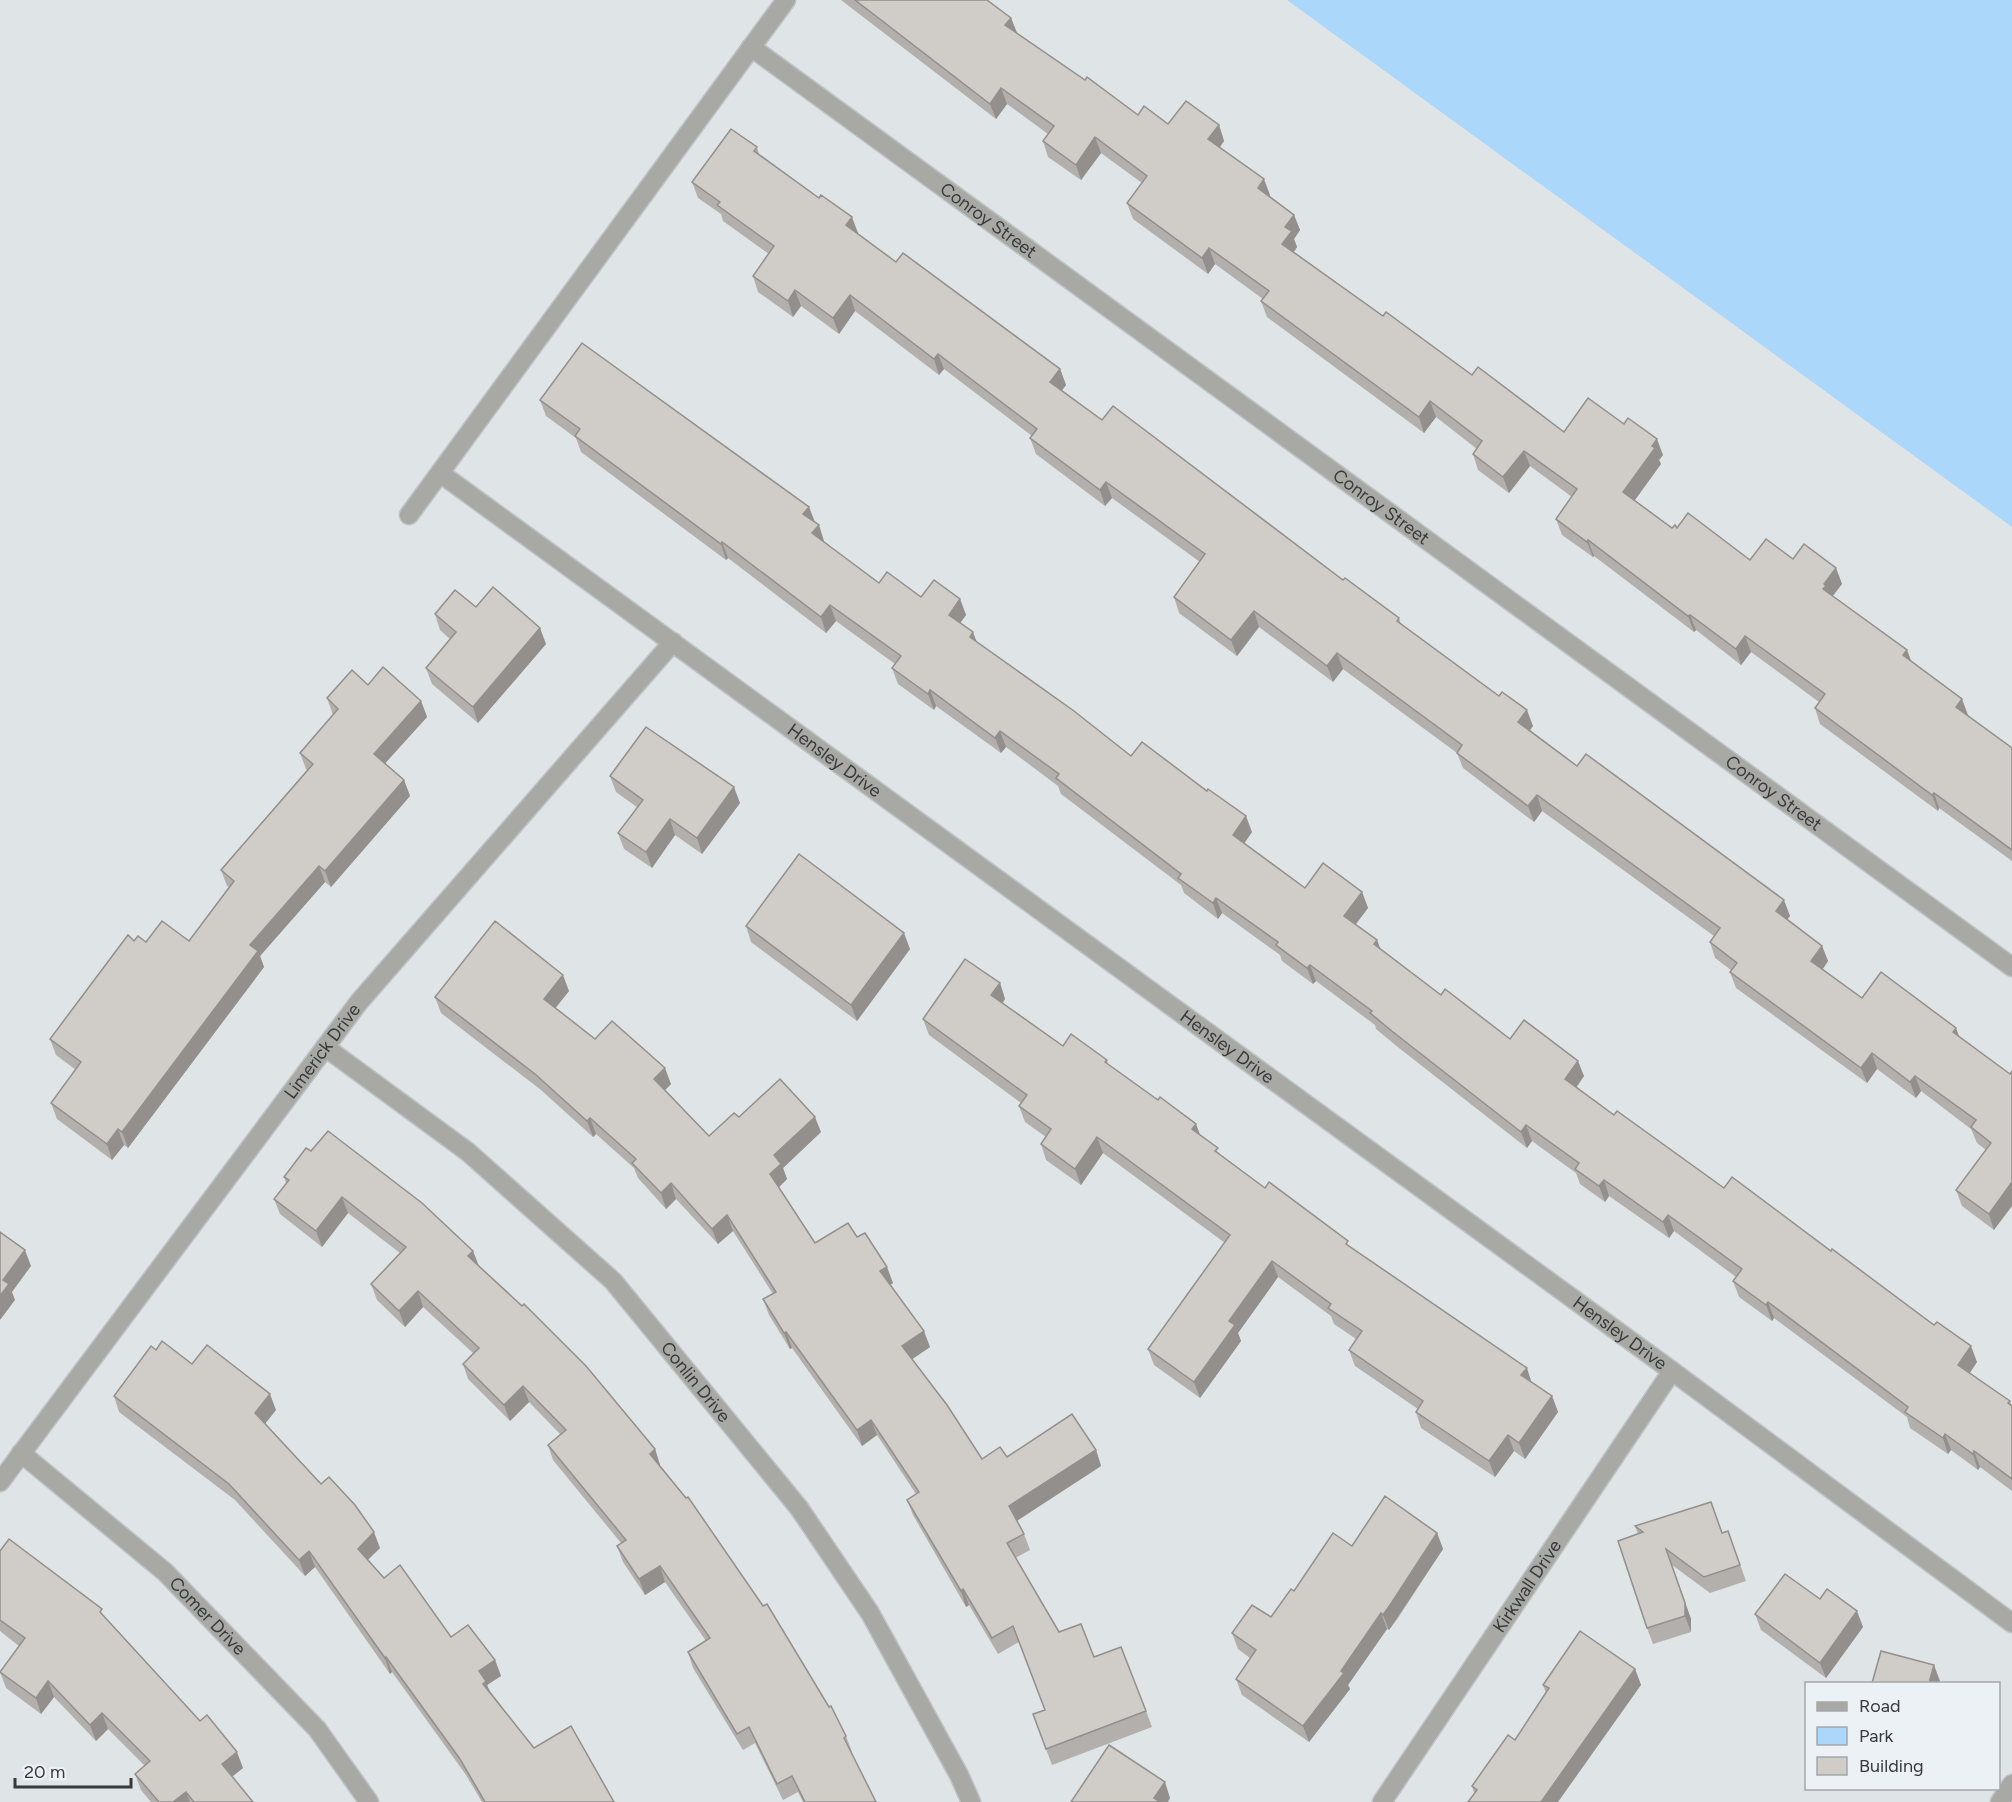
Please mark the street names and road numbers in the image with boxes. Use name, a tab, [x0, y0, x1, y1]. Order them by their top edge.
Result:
street label: Conroy Street	[936, 178, 1041, 263]
street label: Conroy Street	[1329, 464, 1434, 549]
street label: Hensley Drive	[783, 719, 886, 802]
street label: Conroy Street	[1721, 751, 1826, 836]
street label: Limerick Drive	[279, 999, 365, 1103]
street label: Hensley Drive	[1176, 1005, 1279, 1088]
street label: Hensley Drive	[1569, 1291, 1671, 1375]
street label: Conlin Drive	[656, 1337, 735, 1427]
street label: Kirkwall Drive	[1488, 1536, 1566, 1637]
street label: Comer Drive	[165, 1572, 251, 1660]

